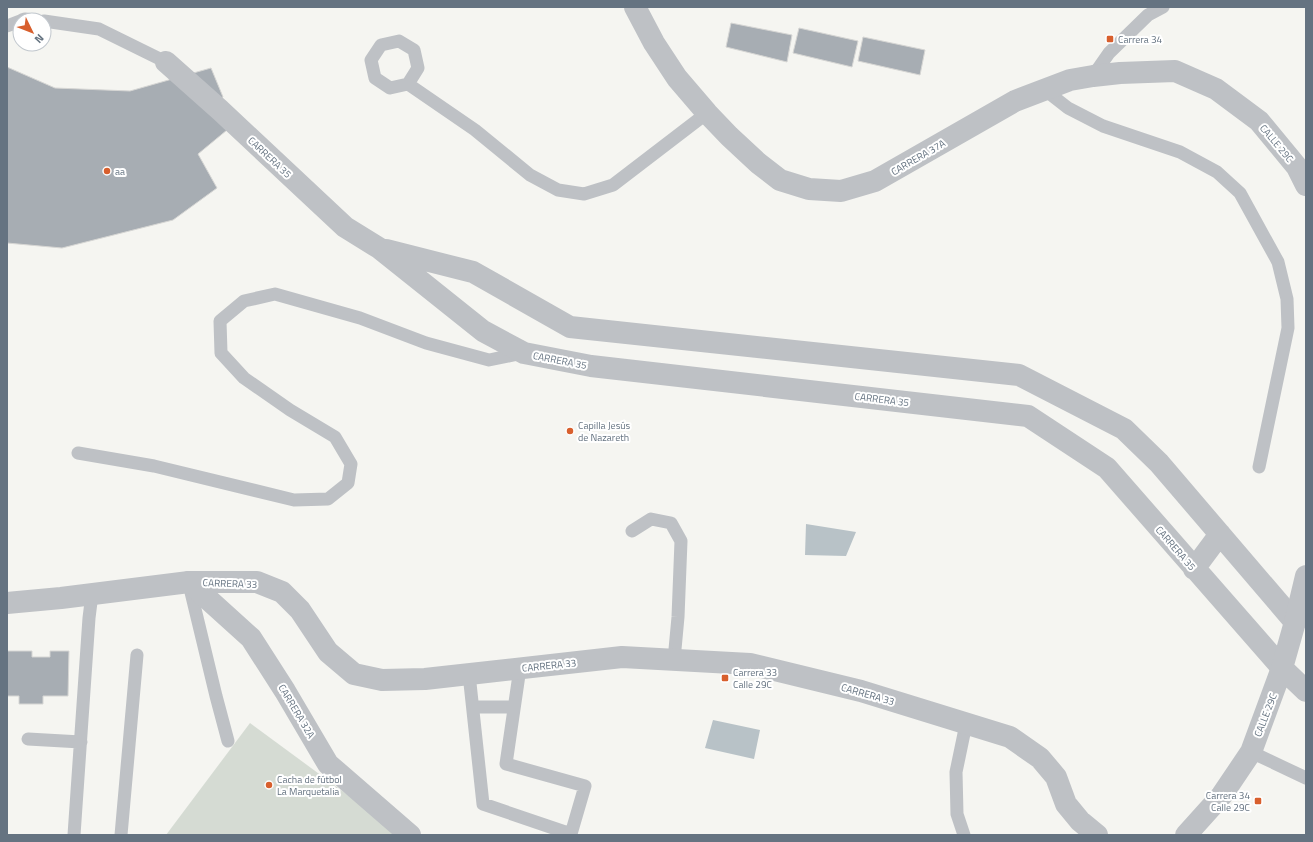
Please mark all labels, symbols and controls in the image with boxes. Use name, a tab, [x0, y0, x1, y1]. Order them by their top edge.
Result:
north arrow	[12, 12, 52, 52]
text: N	[31, 31, 48, 47]
place label: Carrera 34	[1118, 32, 1163, 47]
marker: Carrera 34	[1105, 34, 1115, 44]
street label: CALLE 29C	[1256, 121, 1297, 166]
street label: CARRERA 35	[245, 133, 295, 182]
street label: CARRERA 37A	[888, 136, 948, 179]
place label: aa	[115, 164, 125, 179]
marker: aa	[102, 166, 112, 176]
street label: CARRERA 35	[532, 348, 589, 373]
street label: CARRERA 35	[854, 389, 910, 410]
place label: Capilla Jesús de Nazareth	[578, 418, 631, 445]
marker: Capilla Jesús de Nazareth	[565, 426, 575, 436]
street label: CARRERA 35	[1152, 523, 1199, 574]
street label: CARRERA 33	[202, 575, 258, 592]
street label: CARRERA 33	[521, 655, 577, 676]
place label: Carrera 33 Calle 29C	[733, 665, 777, 692]
marker: Carrera 33 Calle 29C	[720, 673, 730, 683]
street label: CARRERA 33	[840, 680, 896, 709]
street label: CARRERA 32A	[275, 681, 319, 741]
street label: CALLE 29C	[1250, 691, 1281, 739]
place label: Cacha de fútbol La Marquetalia	[277, 772, 342, 799]
marker: Cacha de fútbol La Marquetalia	[264, 780, 274, 790]
place label: Carrera 34 Calle 29C	[1206, 788, 1251, 815]
marker: Carrera 34 Calle 29C	[1253, 796, 1263, 806]

